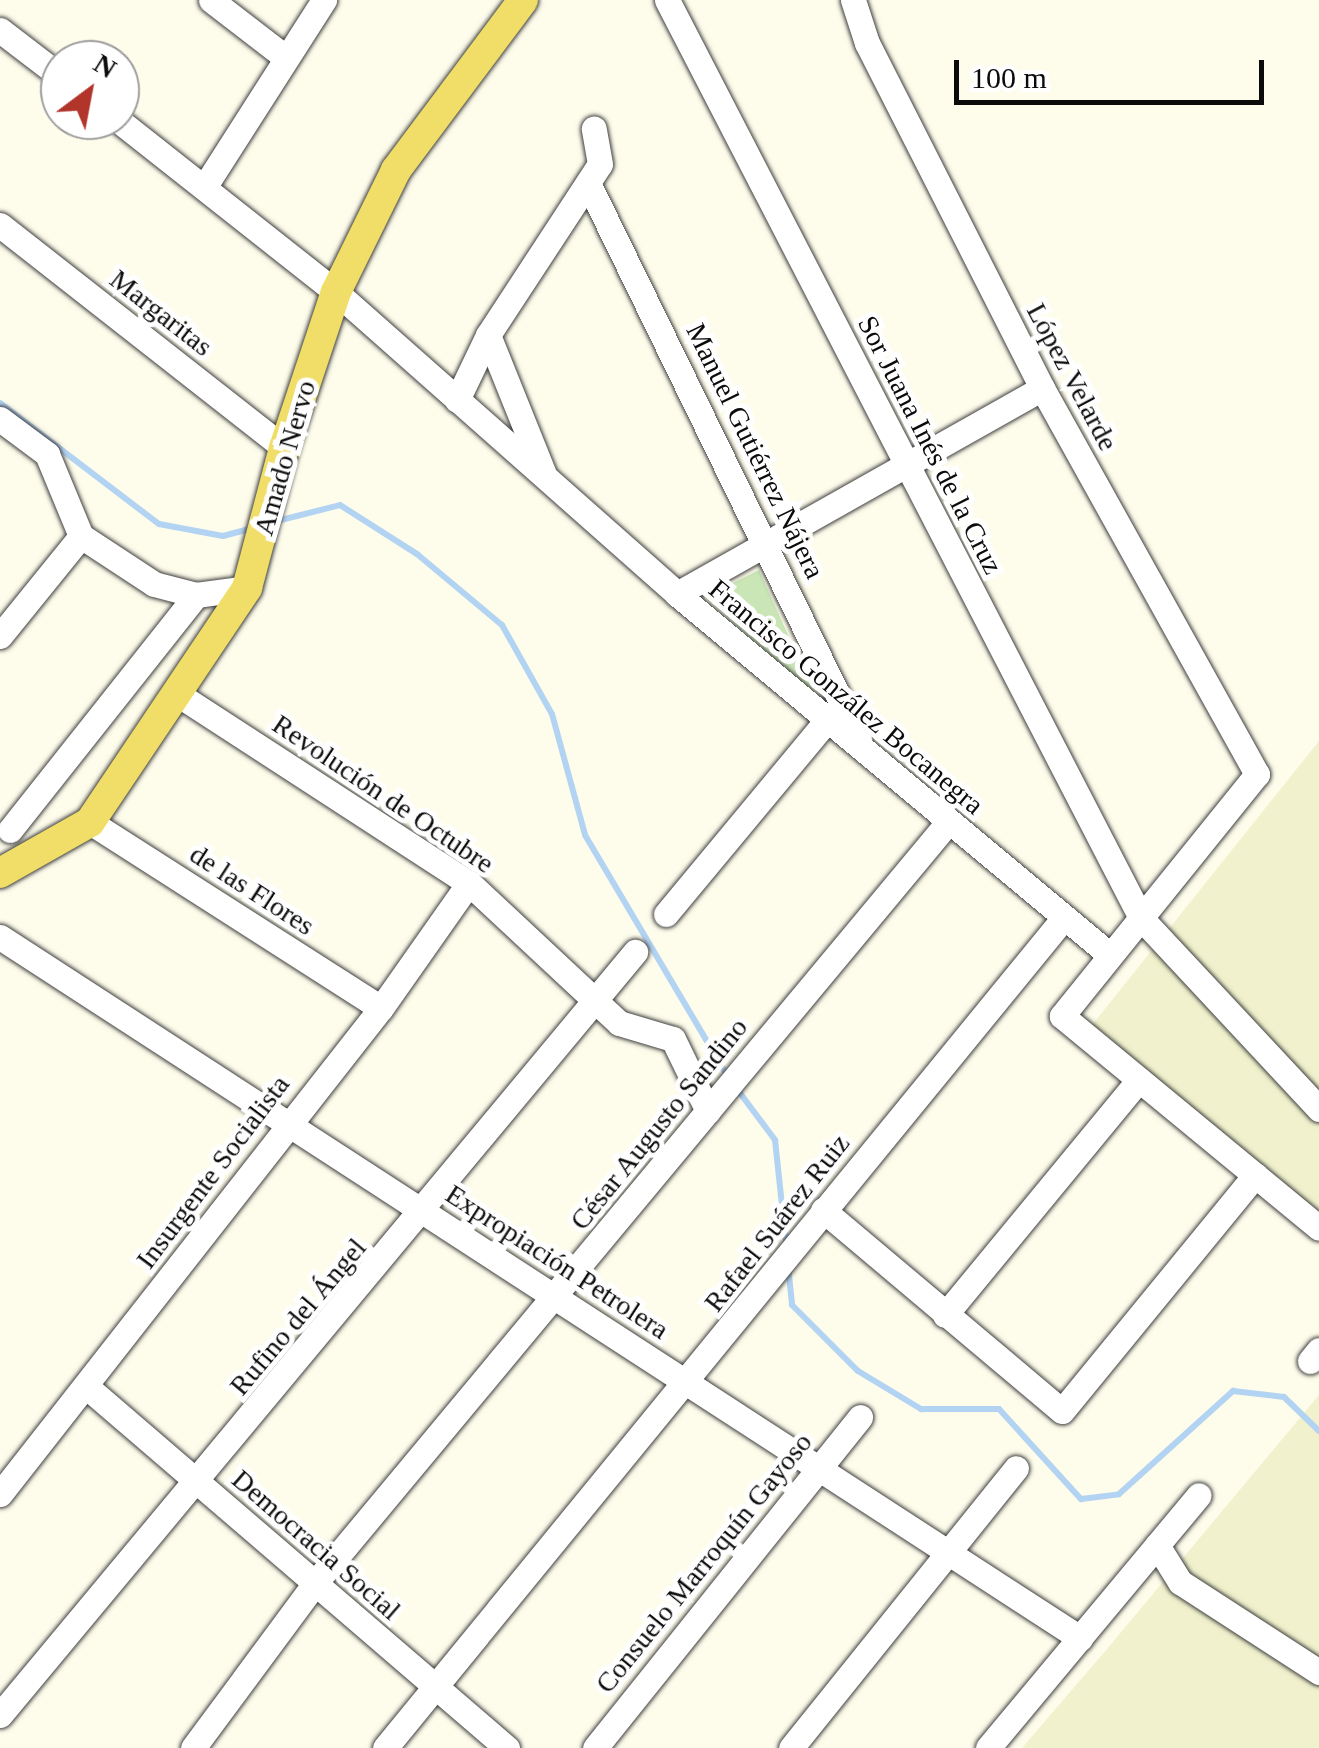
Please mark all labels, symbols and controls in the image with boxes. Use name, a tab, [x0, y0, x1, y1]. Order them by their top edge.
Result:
north arrow	[40, 40, 140, 140]
scale bar	[959, 40, 1269, 102]
text: N	[88, 47, 122, 84]
text: 100 m	[971, 61, 1047, 94]
street label: Margaritas	[103, 263, 219, 363]
street label: López Velarde	[1019, 297, 1125, 457]
street label: Sor Juana Inés de la Cruz	[850, 310, 1010, 580]
street label: Manuel Gutiérrez Nájera	[679, 318, 831, 584]
street label: Amado Nervo	[247, 377, 323, 539]
street label: Francisco González Bocanegra	[702, 572, 990, 822]
street label: Revolución de Octubre	[266, 707, 500, 881]
street label: de las Flores	[184, 837, 320, 943]
street label: César Augusto Sandino	[563, 1011, 755, 1237]
street label: Insurgente Socialista	[129, 1069, 297, 1275]
street label: Rafael Suárez Ruiz	[697, 1128, 857, 1318]
street label: Expropiación Petrolera	[439, 1177, 675, 1347]
street label: Rufino del Ángel	[223, 1232, 373, 1402]
street label: Consuelo Marroquín Gayoso	[589, 1426, 819, 1700]
street label: Democracia Social	[225, 1463, 407, 1627]

